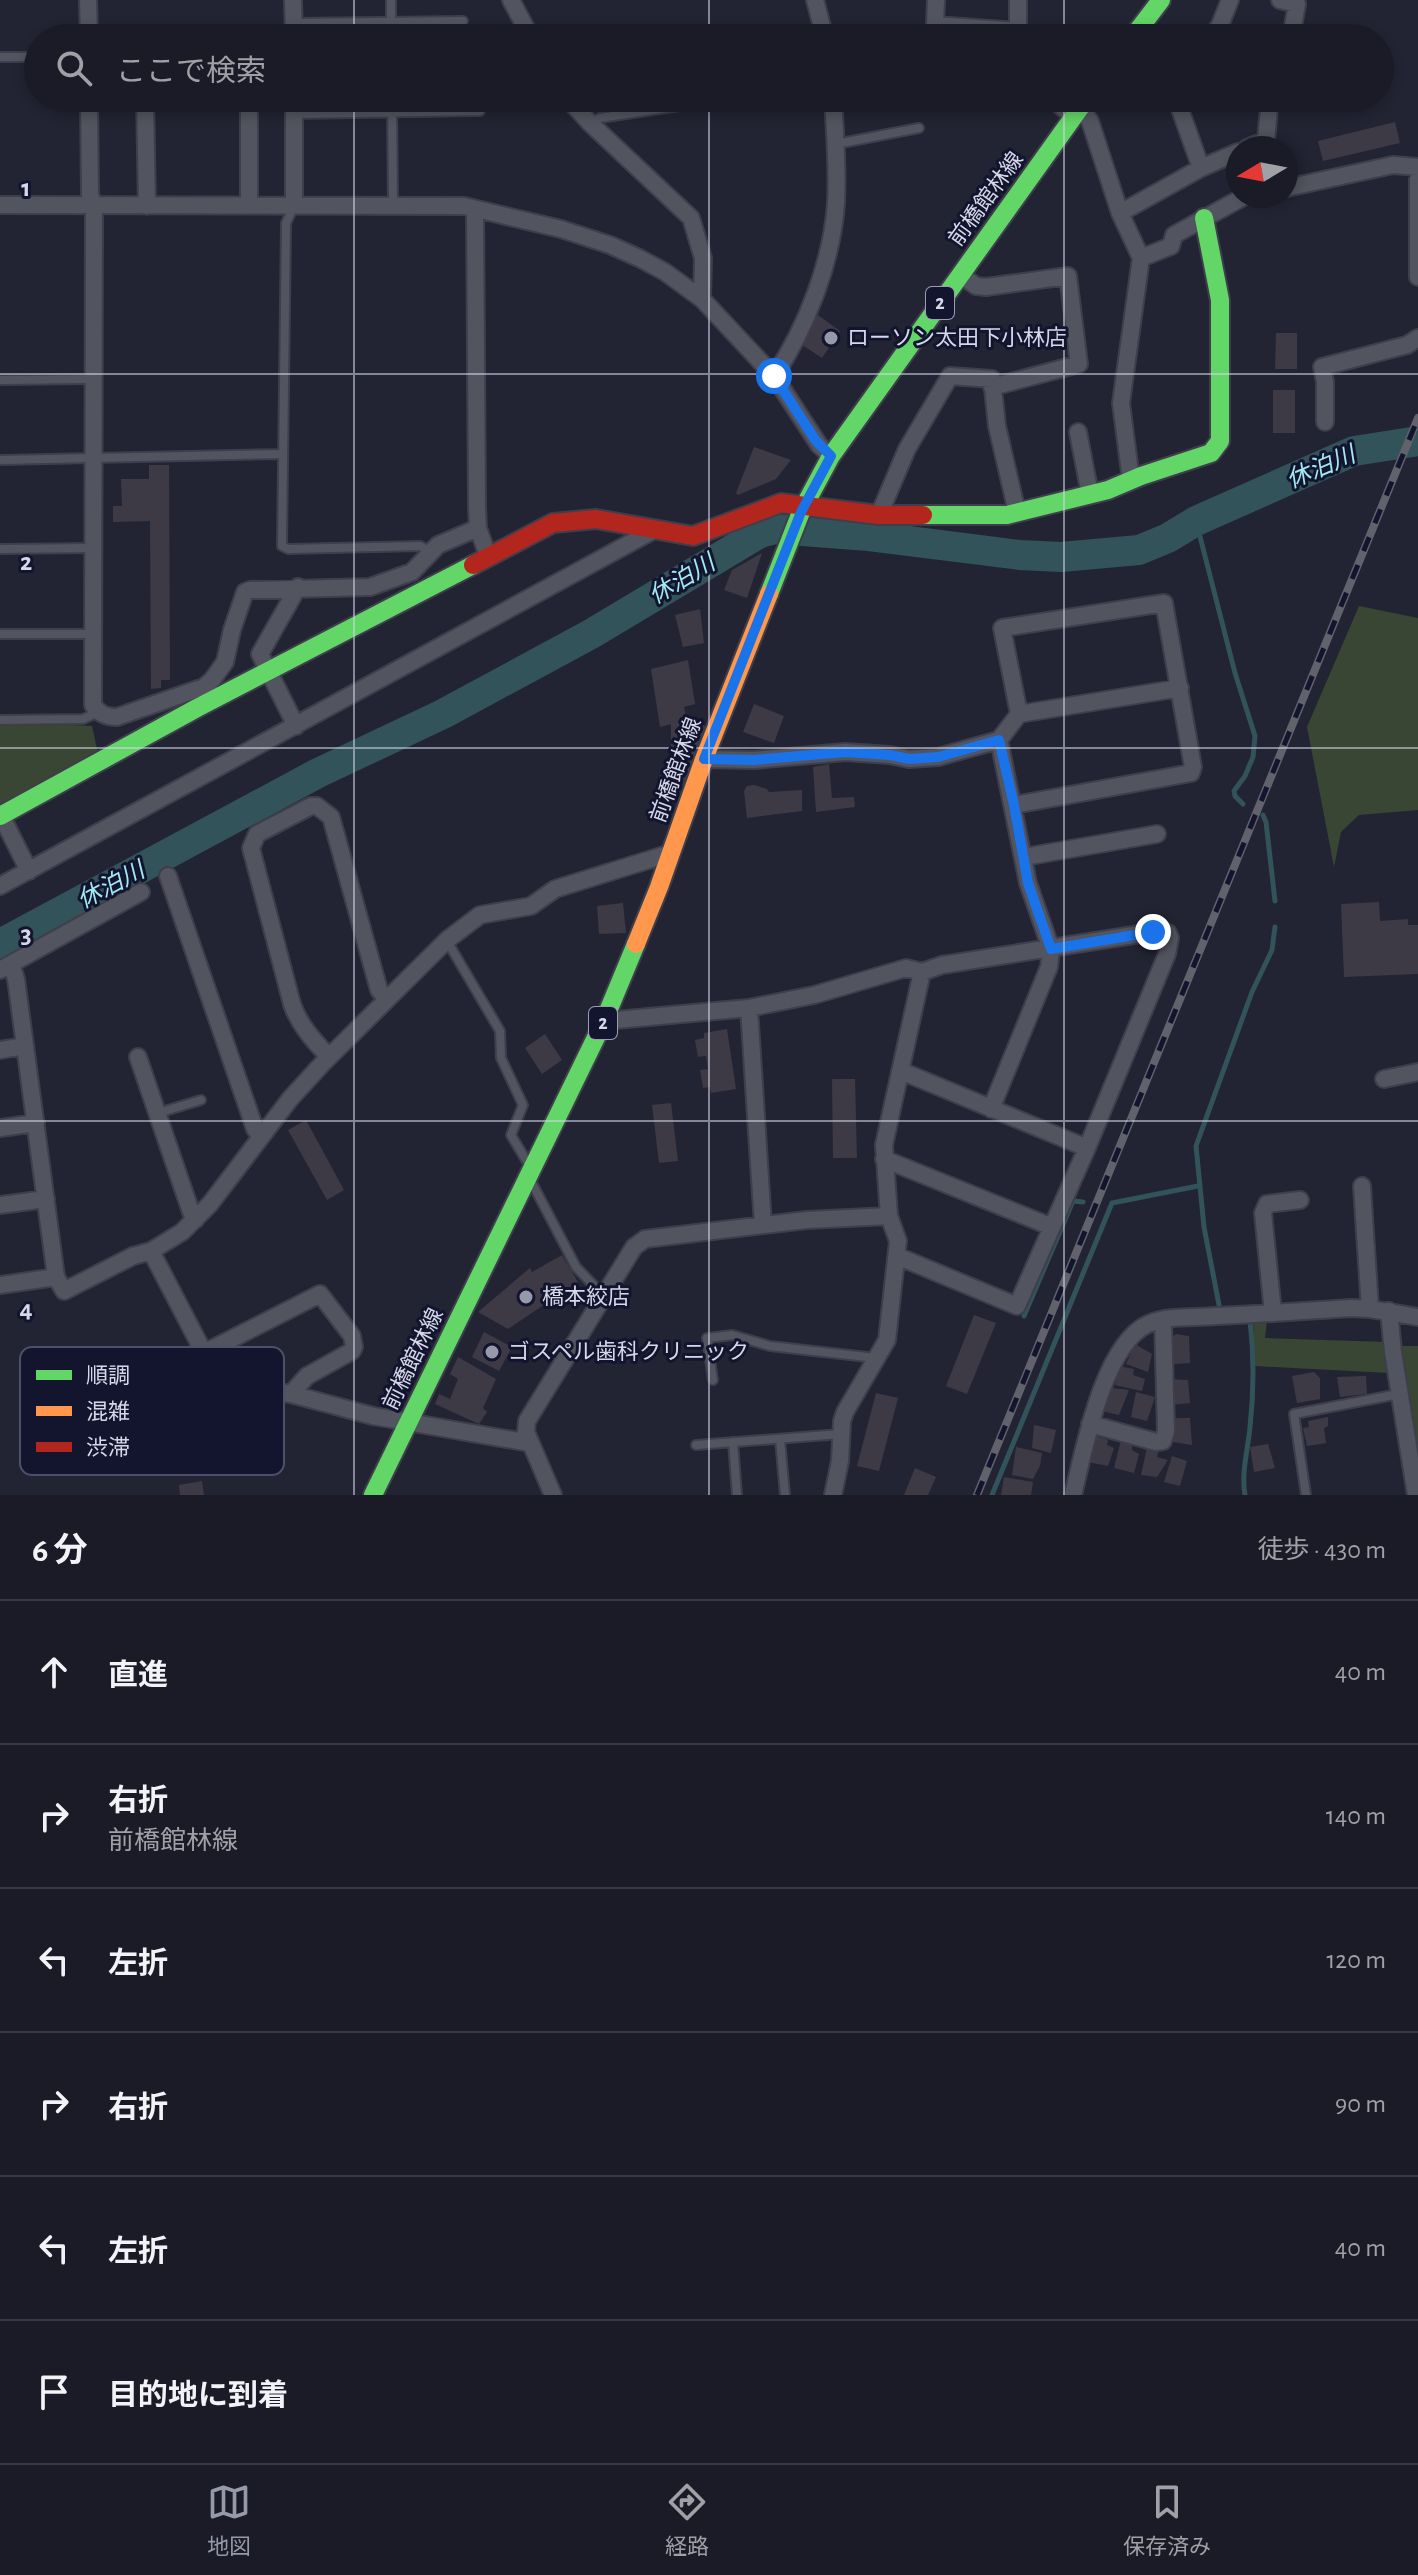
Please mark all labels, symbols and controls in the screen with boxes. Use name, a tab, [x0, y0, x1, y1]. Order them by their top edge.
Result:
search box	[24, 24, 1394, 112]
icon: search	[52, 46, 96, 90]
text: ここで検索	[116, 57, 266, 87]
north arrow	[1226, 136, 1298, 208]
street label: 前橋館林線	[944, 147, 1027, 250]
text: 1	[21, 175, 31, 201]
road number: 2	[926, 287, 954, 319]
place label: ローソン太田下小林店	[847, 326, 1067, 349]
marker: ローソン太田下小林店	[822, 329, 840, 347]
route start	[756, 358, 792, 394]
water label: 休泊川	[1282, 440, 1362, 493]
water label: 休泊川	[644, 548, 722, 609]
text: 2	[20, 549, 32, 575]
street label: 前橋館林線	[646, 714, 705, 825]
water label: 休泊川	[73, 855, 151, 913]
route end	[1135, 914, 1171, 950]
text: 3	[20, 922, 32, 948]
road number: 2	[589, 1007, 617, 1039]
place label: 橋本絞店	[542, 1285, 630, 1308]
marker: 橋本絞店	[517, 1288, 535, 1306]
text: 4	[19, 1296, 33, 1322]
street label: 前橋館林線	[378, 1304, 447, 1413]
place label: ゴスペル歯科クリニック	[508, 1340, 749, 1363]
marker: ゴスペル歯科クリニック	[483, 1343, 501, 1361]
legend	[20, 1347, 284, 1475]
text: 順調	[86, 1365, 130, 1387]
text: 混雑	[86, 1400, 130, 1423]
text: 渋滞	[86, 1436, 130, 1459]
text: 6 分	[32, 1534, 88, 1568]
text: 徒歩 · 430 m	[1257, 1537, 1386, 1563]
icon: ahead	[32, 1650, 76, 1694]
text: 40 m	[1335, 1659, 1386, 1685]
text: 直進	[108, 1661, 168, 1691]
text: 右折	[108, 1786, 168, 1816]
icon: right	[32, 1794, 76, 1838]
text: 140 m	[1326, 1803, 1386, 1829]
text: 前橋館林線	[108, 1828, 238, 1854]
icon: left	[32, 1938, 76, 1982]
text: 120 m	[1326, 1947, 1386, 1973]
text: 左折	[108, 1949, 168, 1979]
icon: right	[32, 2082, 76, 2126]
text: 90 m	[1335, 2091, 1386, 2117]
text: 右折	[108, 2093, 168, 2123]
icon: left	[32, 2226, 76, 2270]
text: 40 m	[1335, 2235, 1386, 2261]
text: 左折	[108, 2237, 168, 2267]
icon: arrive	[32, 2370, 76, 2414]
text: 目的地に到着	[108, 2381, 288, 2411]
tab: 地図	[207, 2480, 251, 2560]
tab: 経路	[665, 2480, 709, 2560]
tab: 保存済み	[1123, 2480, 1211, 2560]

